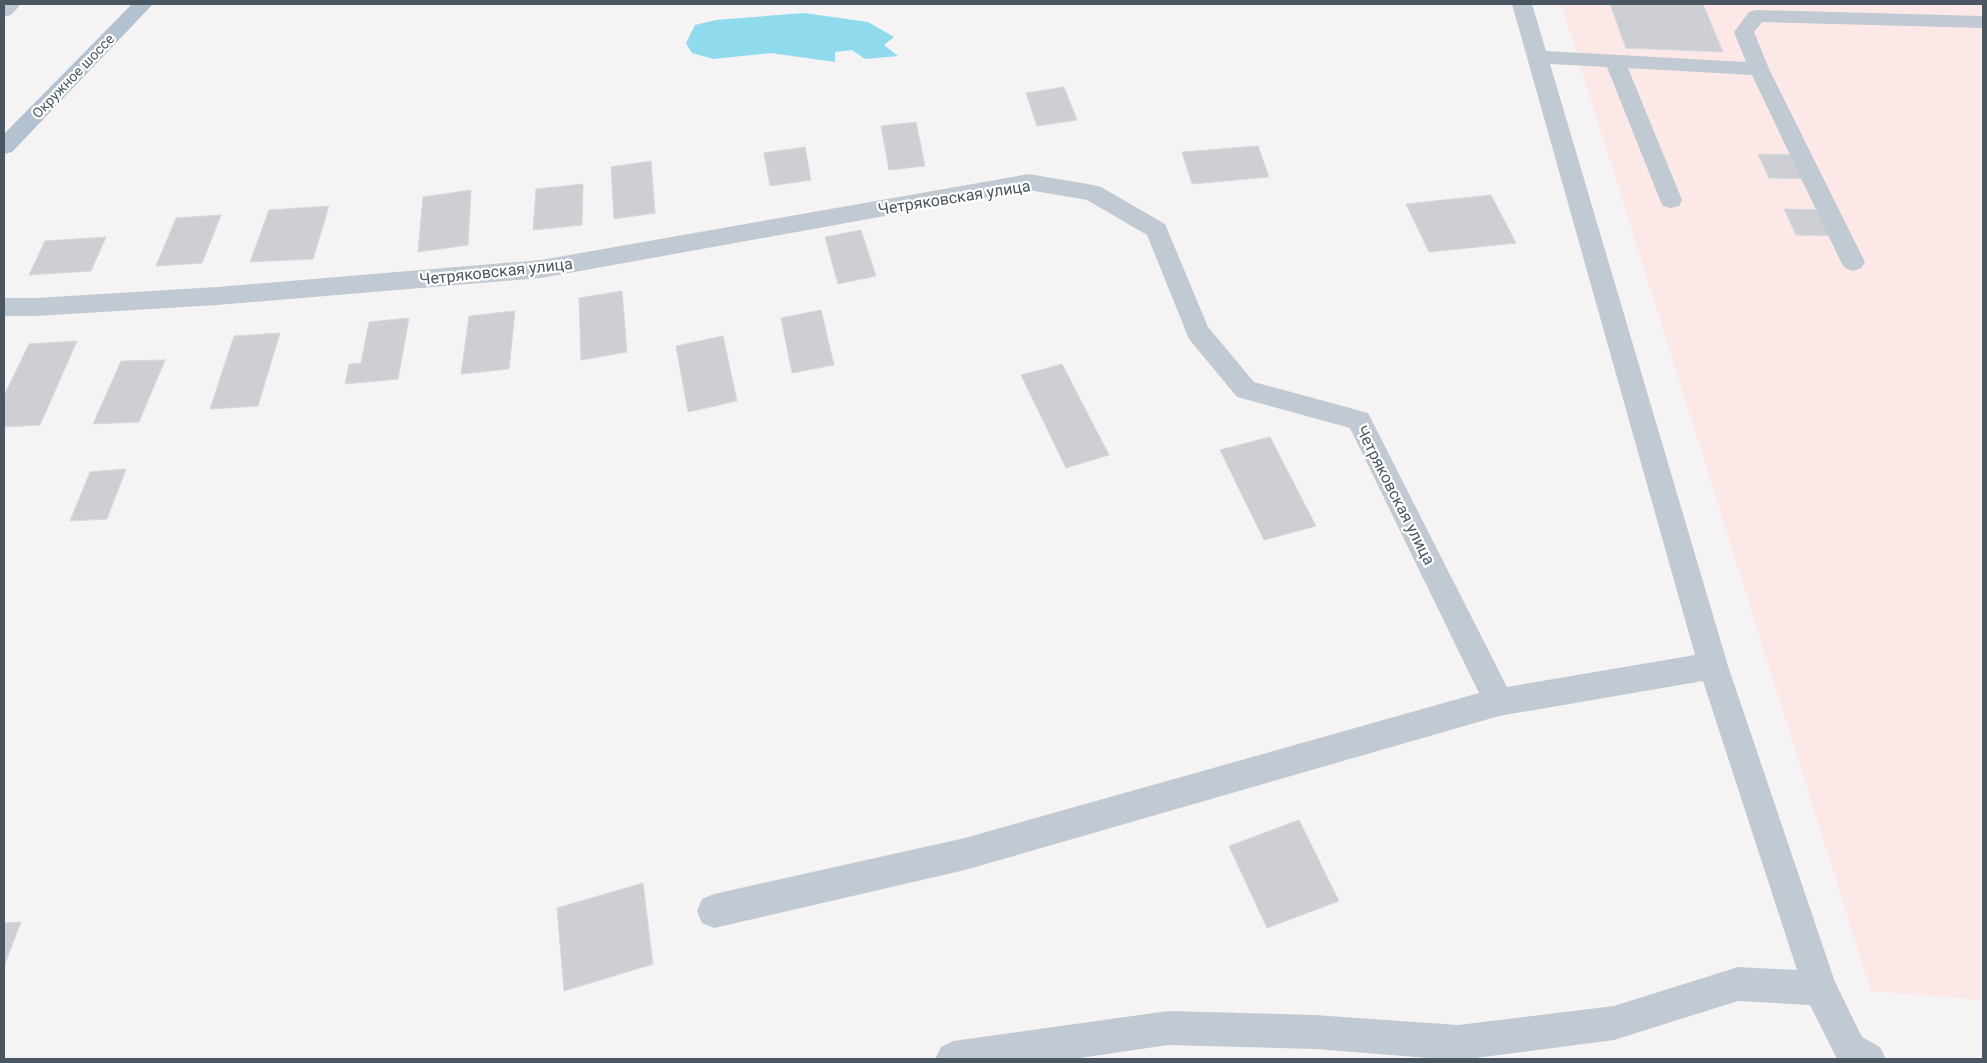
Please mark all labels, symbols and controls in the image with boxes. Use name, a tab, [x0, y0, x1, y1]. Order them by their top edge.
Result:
street label: Окружное шоссе	[29, 31, 117, 121]
street label: Четряковская улица	[877, 176, 1032, 219]
street label: Четряковская улица	[418, 254, 574, 289]
street label: Четряковская улица	[1352, 422, 1439, 568]

